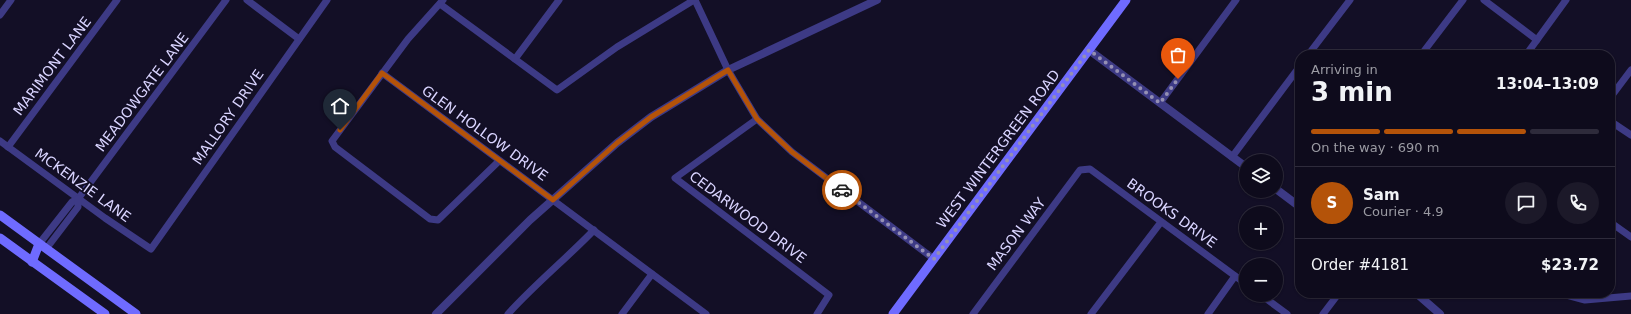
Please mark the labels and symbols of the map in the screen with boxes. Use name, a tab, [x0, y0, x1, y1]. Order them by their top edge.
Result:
street label: MARIMONT LANE	[10, 14, 94, 118]
street label: MEADOWGATE LANE	[92, 30, 192, 154]
pin	[1161, 38, 1195, 79]
street label: MALLORY DRIVE	[189, 66, 267, 168]
street label: WEST WINTERGREEN ROAD	[933, 67, 1063, 231]
street label: GLEN HOLLOW DRIVE	[419, 82, 551, 184]
pin	[323, 89, 357, 130]
street label: MCKENZIE LANE	[32, 145, 134, 225]
street label: CEDARWOOD DRIVE	[686, 168, 810, 266]
courier	[822, 170, 862, 210]
street label: BROOKS DRIVE	[1124, 175, 1220, 251]
street label: MASON WAY	[984, 194, 1049, 273]

